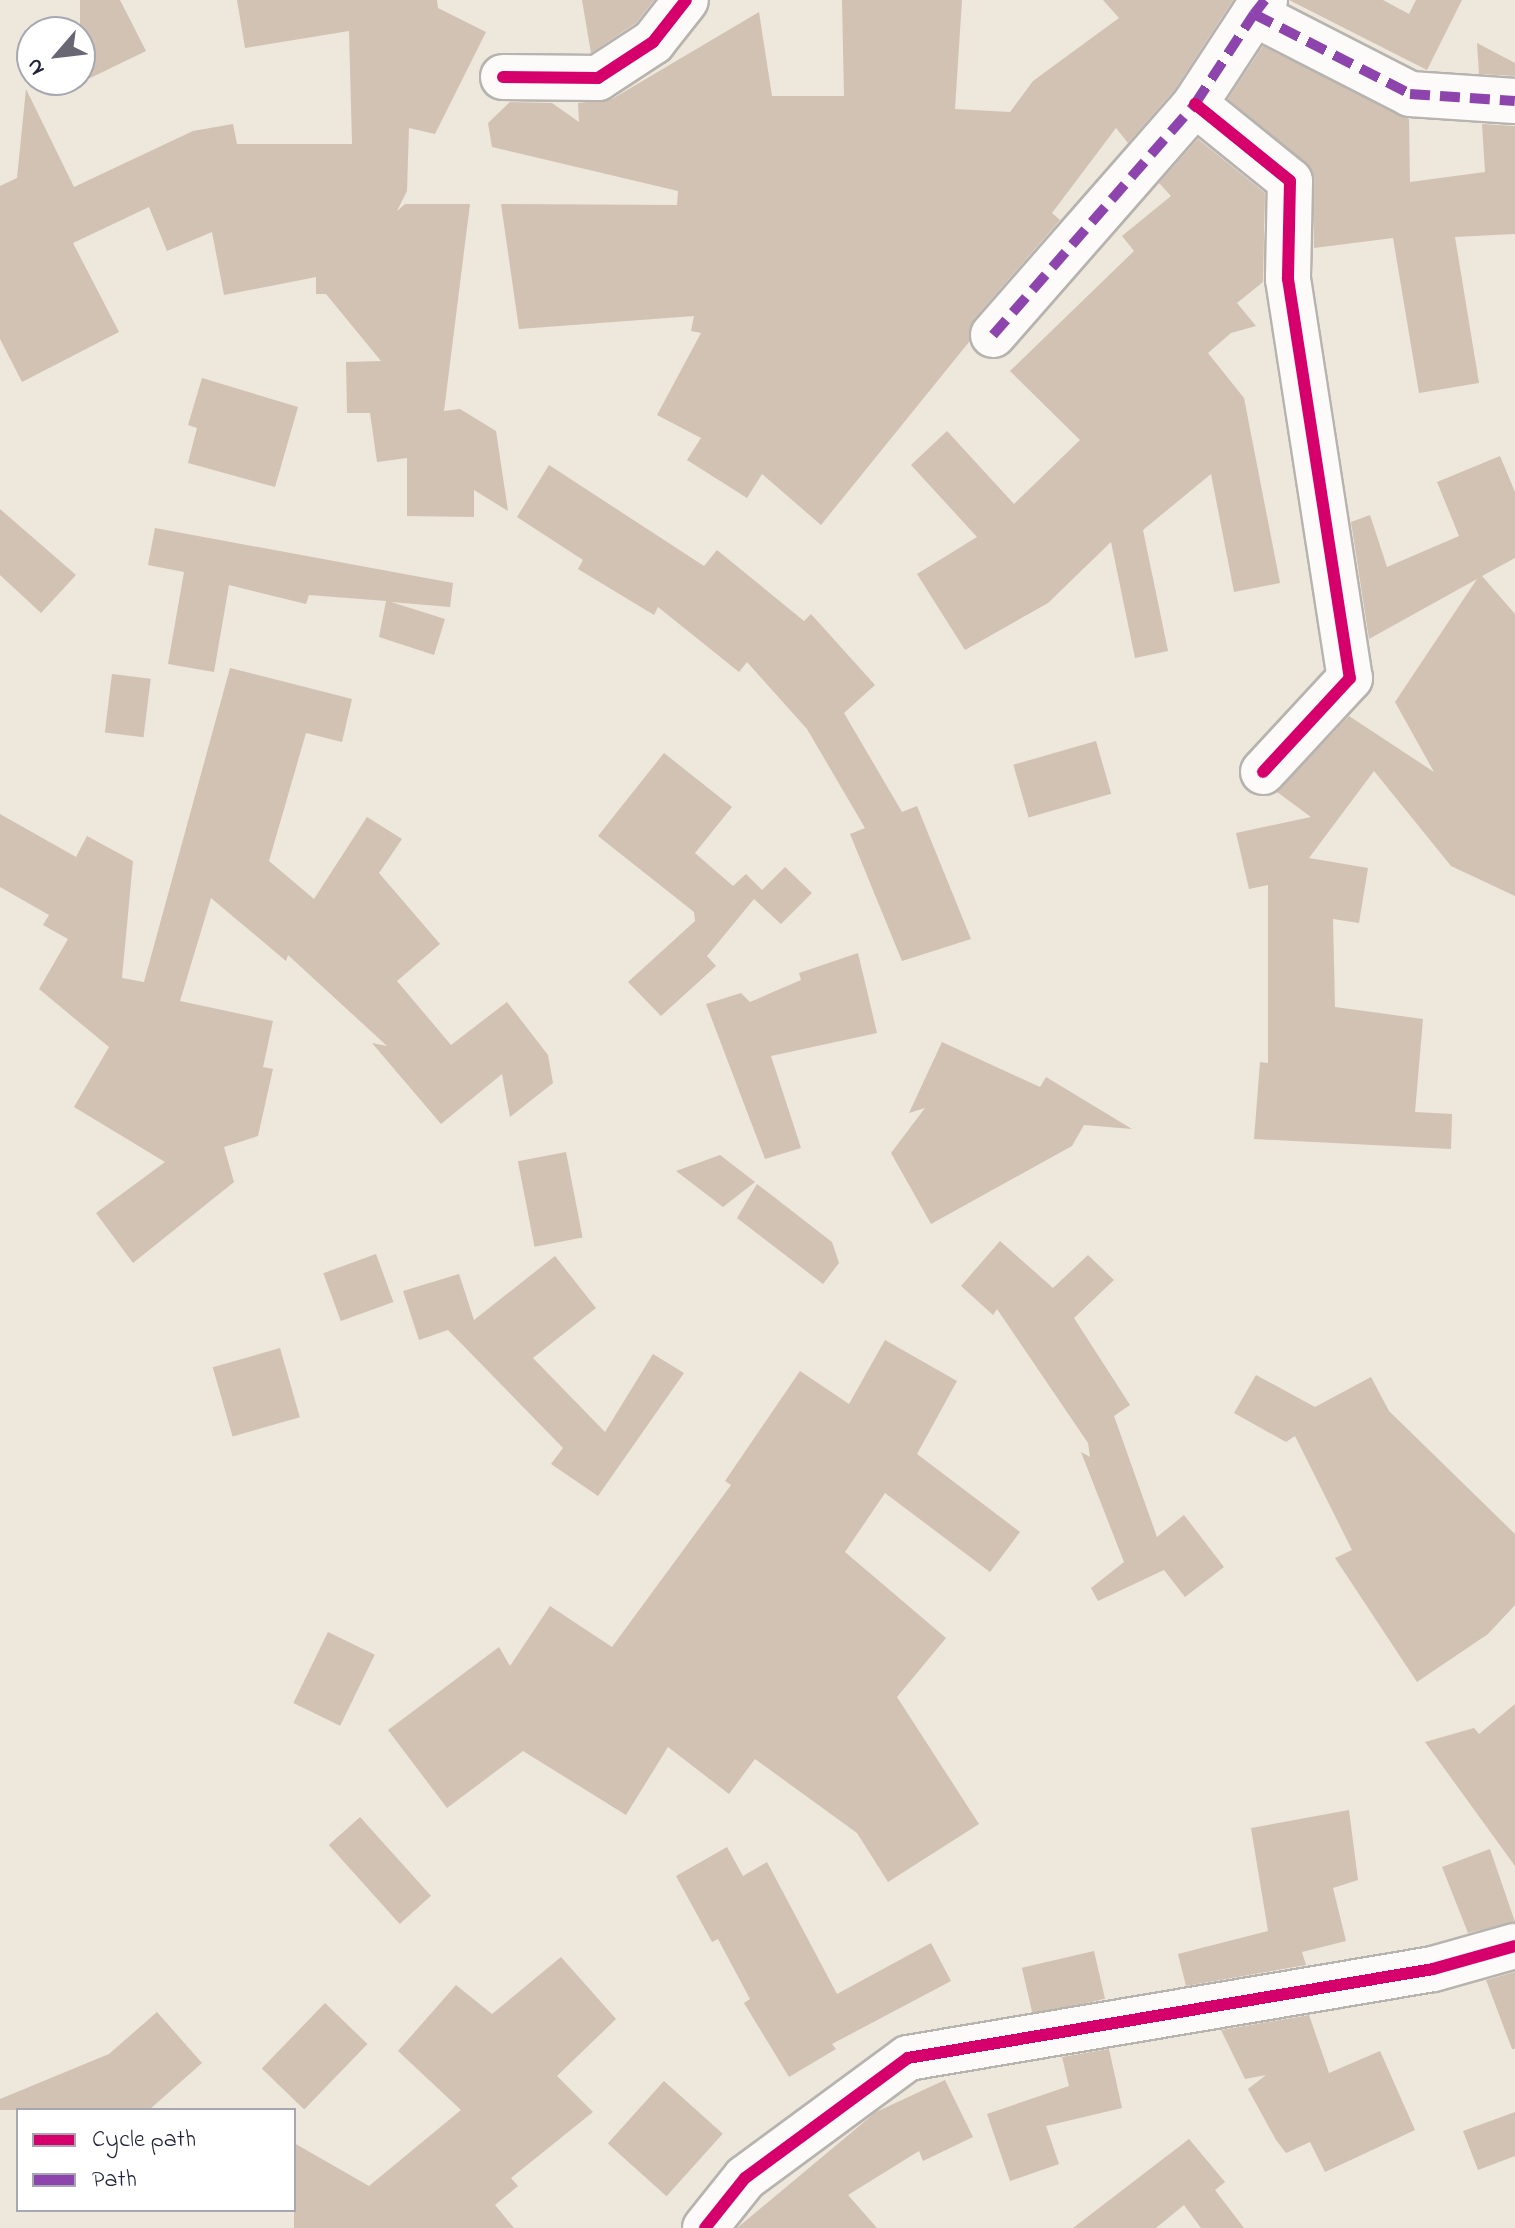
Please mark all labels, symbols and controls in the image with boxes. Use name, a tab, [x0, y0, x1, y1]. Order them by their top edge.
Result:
north arrow	[16, 16, 96, 96]
text: N	[19, 52, 54, 80]
legend	[16, 2108, 296, 2212]
text: Cycle path	[92, 2123, 196, 2158]
text: Path	[92, 2163, 137, 2198]

